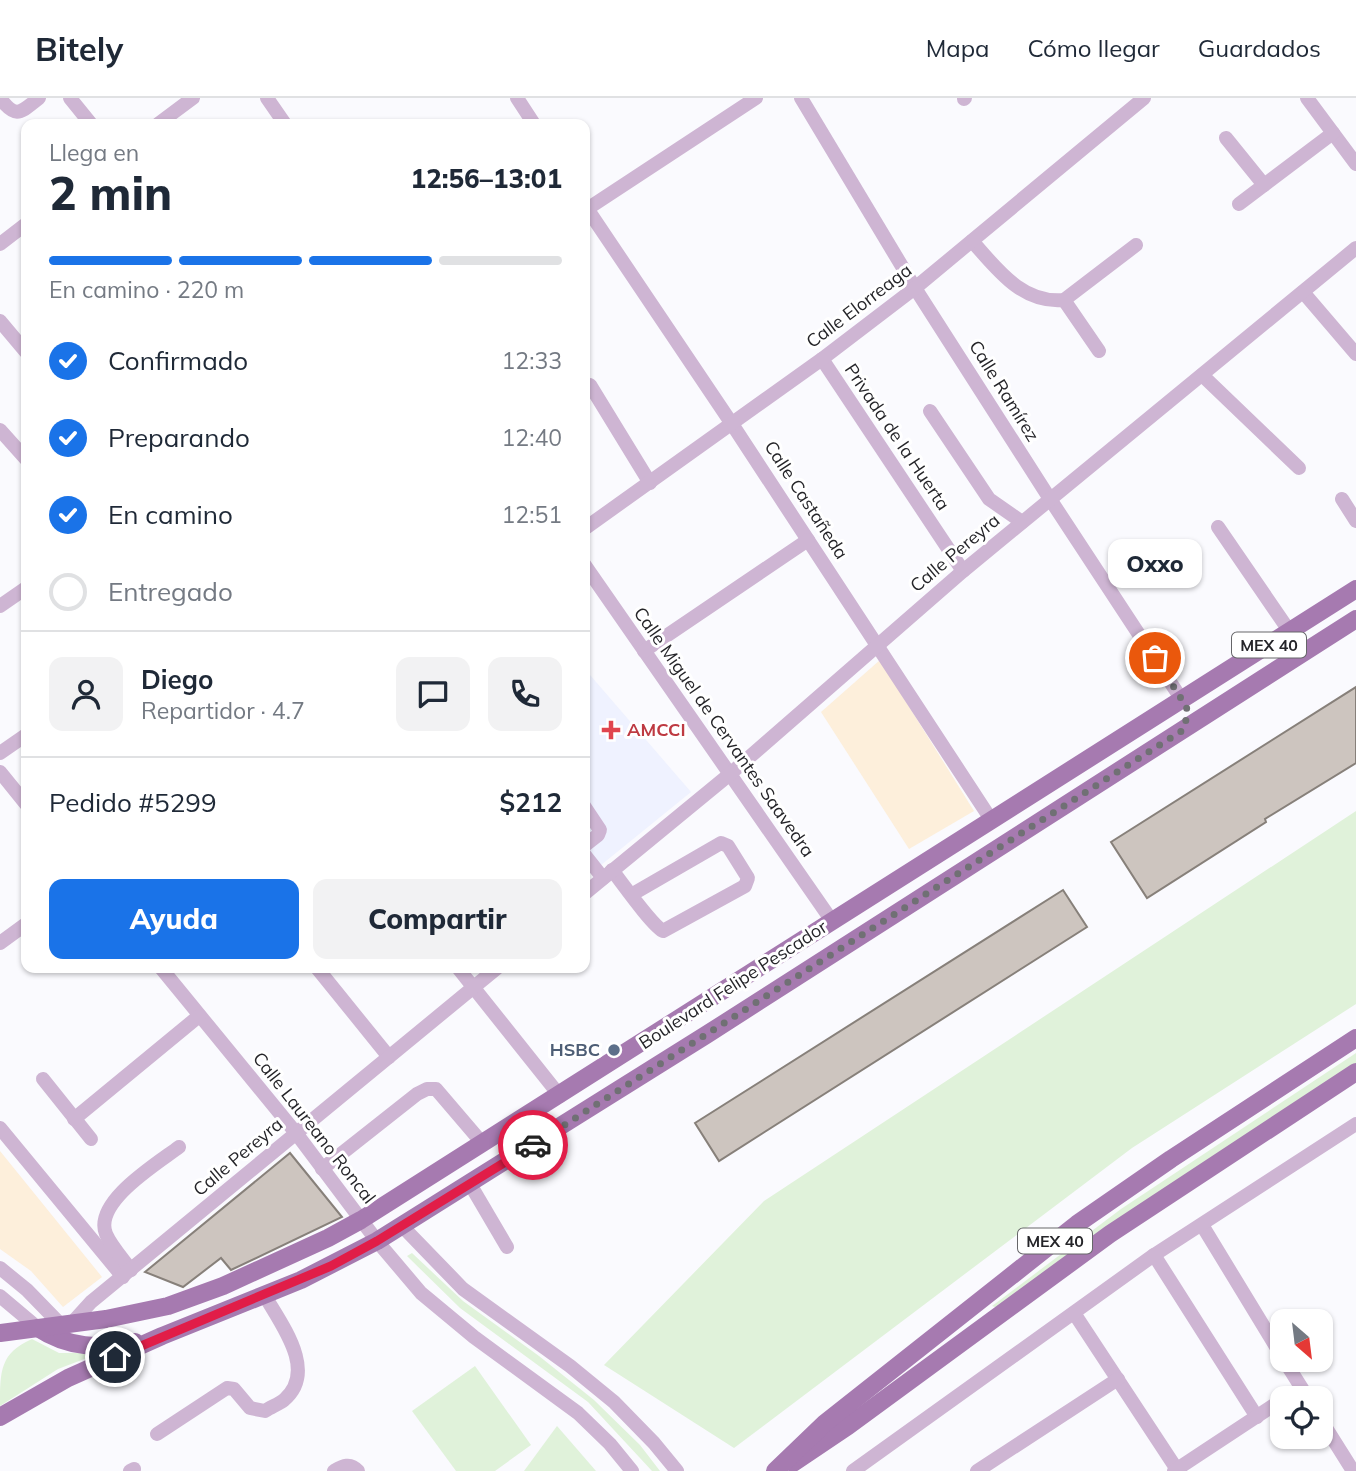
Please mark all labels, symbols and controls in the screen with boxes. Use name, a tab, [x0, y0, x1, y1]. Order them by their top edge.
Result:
text: Bitely	[35, 28, 123, 69]
text: Mapa	[926, 33, 989, 63]
text: Cómo llegar	[1027, 33, 1160, 63]
text: Guardados	[1198, 33, 1321, 63]
text: Llega en	[49, 138, 139, 167]
text: 12:56–13:01	[411, 162, 562, 195]
text: 2 min	[49, 164, 172, 222]
street label: Calle Elorreaga	[801, 258, 916, 353]
text: En camino · 220 m	[49, 275, 244, 304]
street label: Calle Ramírez	[964, 336, 1045, 445]
icon: check	[49, 342, 87, 380]
text: Confirmado	[108, 344, 248, 377]
text: 12:33	[502, 346, 562, 375]
street label: Privada de la Huerta	[840, 359, 955, 514]
icon: check	[49, 419, 87, 457]
text: Preparando	[108, 421, 250, 454]
text: 12:40	[502, 423, 562, 452]
street label: Calle Castañeda	[760, 436, 853, 563]
icon: check	[49, 496, 87, 534]
text: En camino	[108, 498, 233, 531]
text: 12:51	[502, 500, 562, 529]
street label: Calle Pereyra	[905, 508, 1004, 597]
callout: Oxxo	[1108, 539, 1202, 588]
text: Oxxo	[1126, 549, 1184, 578]
text: Entregado	[108, 575, 233, 608]
street label: Calle Miguel de Cervantes Saavedra	[629, 602, 820, 861]
pin	[1125, 628, 1185, 688]
road number: MEX 40	[1232, 632, 1306, 658]
icon: bag	[1136, 639, 1174, 677]
button: person	[49, 657, 123, 731]
button: chat	[396, 657, 470, 731]
button: phone	[488, 657, 562, 731]
text: Diego	[141, 663, 213, 696]
text: Repartidor · 4.7	[141, 696, 305, 725]
place label: AMCCI	[627, 718, 686, 741]
marker: AMCCI	[601, 720, 621, 740]
text: Pedido #5299	[49, 786, 217, 819]
text: $212	[500, 786, 562, 819]
button: Ayuda	[49, 879, 299, 959]
button: Compartir	[313, 879, 562, 959]
street label: Boulevard Felipe Pescador	[634, 915, 831, 1054]
place label: HSBC	[550, 1038, 600, 1061]
marker: HSBC	[606, 1042, 622, 1058]
street label: Calle Laureano Roncal	[248, 1047, 381, 1208]
courier	[498, 1110, 568, 1180]
street label: Calle Pereyra	[188, 1112, 287, 1201]
icon: car	[514, 1126, 552, 1164]
road number: MEX 40	[1018, 1228, 1092, 1254]
north arrow	[1270, 1309, 1334, 1372]
map controls	[1270, 1309, 1333, 1449]
pin	[85, 1327, 145, 1387]
icon: home	[96, 1338, 134, 1376]
button: locate	[1270, 1386, 1333, 1449]

